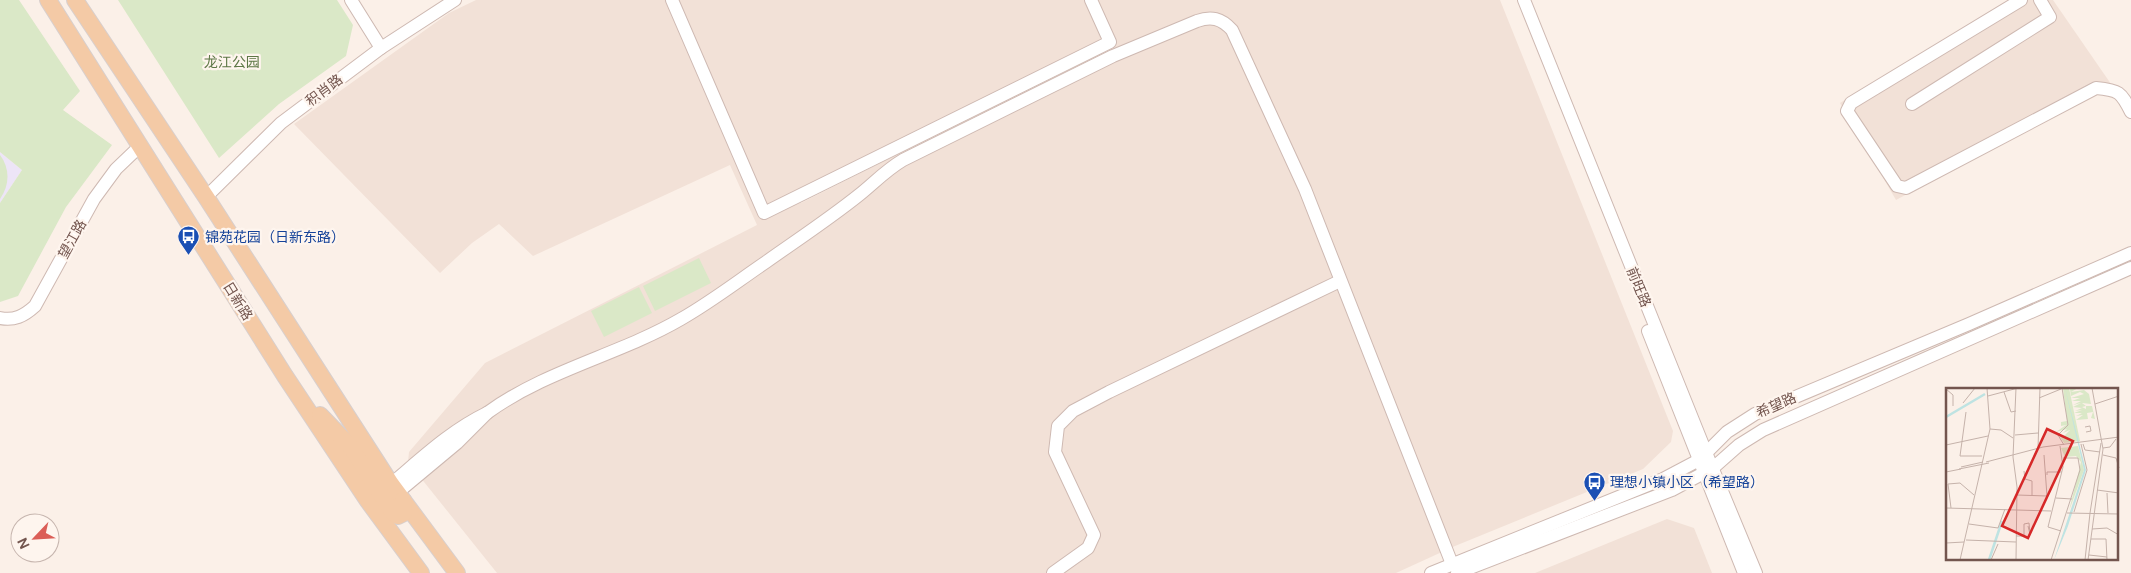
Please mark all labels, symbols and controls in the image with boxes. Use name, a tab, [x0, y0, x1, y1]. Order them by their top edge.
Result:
park label: 龙江公园	[204, 53, 260, 71]
street label: 积肖路	[302, 70, 346, 110]
street label: 望江路	[54, 216, 90, 262]
bus stop icon: 锦苑花园（日新东路）	[177, 225, 201, 256]
place label: 锦苑花园（日新东路）	[205, 228, 345, 246]
street label: 前旺路	[1623, 264, 1655, 310]
street label: 日新路	[219, 278, 257, 324]
street label: 希望路	[1753, 388, 1799, 422]
inset map	[1946, 388, 2118, 560]
bus stop icon: 理想小镇小区（希望路）	[1582, 470, 1606, 501]
place label: 理想小镇小区（希望路）	[1610, 473, 1764, 491]
north arrow	[10, 513, 60, 563]
text: N	[13, 535, 34, 552]

